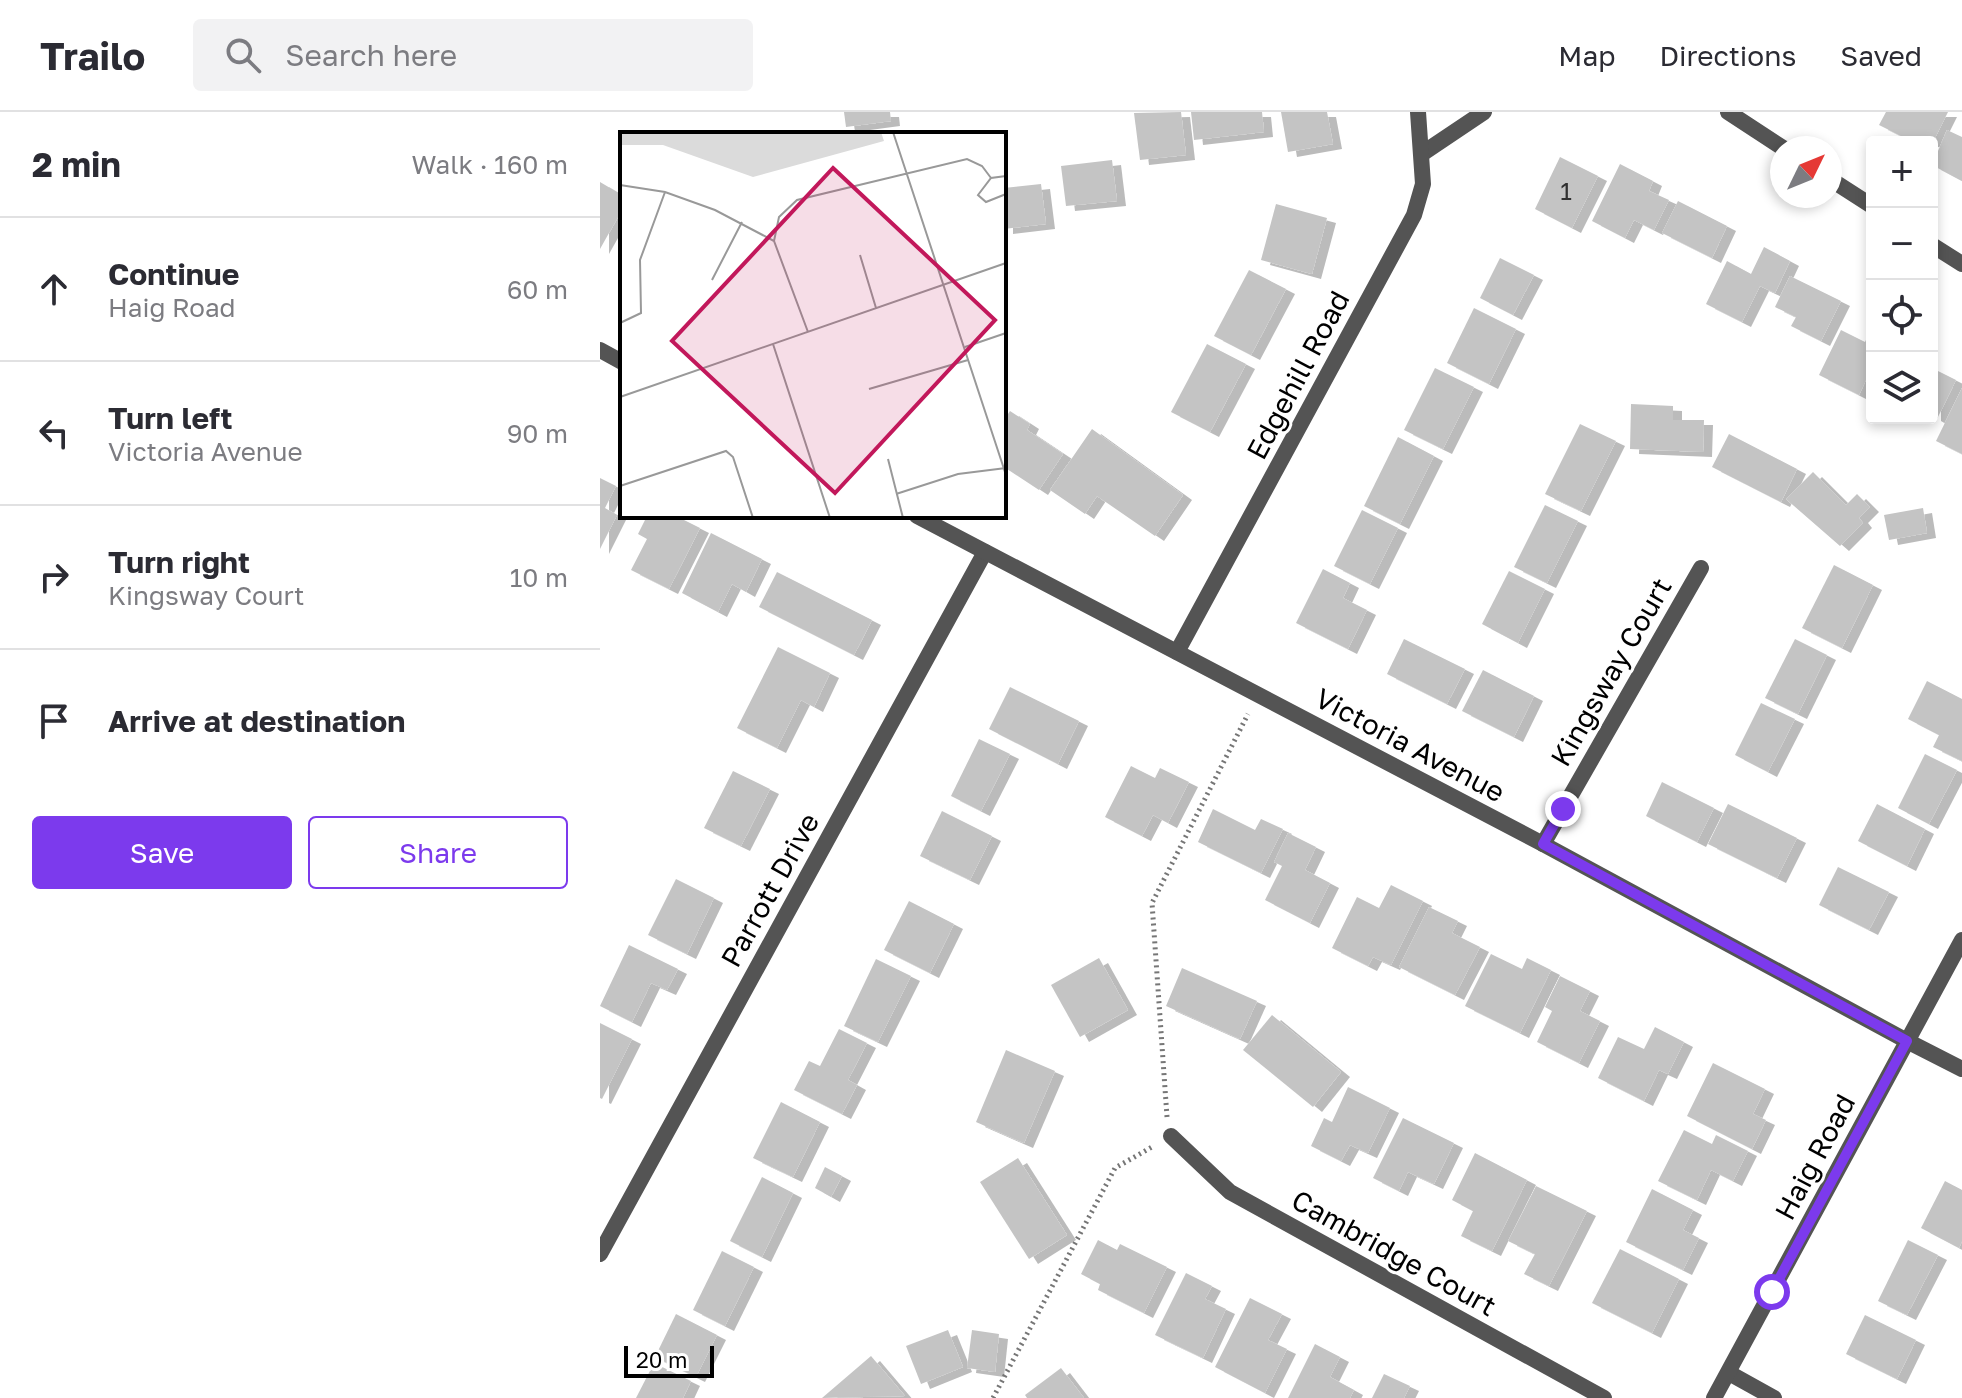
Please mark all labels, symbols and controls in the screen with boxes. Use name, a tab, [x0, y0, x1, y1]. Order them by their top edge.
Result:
search box	[193, 19, 753, 91]
text: Trailo	[40, 33, 145, 78]
icon: search	[221, 33, 265, 77]
text: Search here	[285, 37, 457, 73]
text: Map	[1558, 39, 1615, 72]
text: Directions	[1659, 39, 1796, 72]
text: Saved	[1840, 39, 1922, 72]
inset map	[620, 132, 1006, 518]
north arrow	[1770, 136, 1842, 208]
map controls	[1866, 136, 1938, 424]
button: +	[1866, 136, 1938, 208]
text: 2 min	[32, 144, 121, 184]
text: Walk · 160 m	[412, 149, 568, 180]
house number: 1	[1560, 176, 1572, 205]
button: −	[1866, 208, 1938, 280]
text: Continue	[108, 256, 239, 292]
icon: ahead	[32, 267, 76, 311]
text: 60 m	[507, 274, 568, 305]
button: locate	[1866, 280, 1938, 352]
street label: Edgehill Road	[1239, 285, 1356, 465]
text: Haig Road	[108, 292, 236, 323]
button: layers	[1866, 352, 1938, 424]
text: Turn left	[108, 400, 233, 436]
icon: left	[32, 411, 76, 455]
text: 90 m	[507, 418, 568, 449]
text: Victoria Avenue	[108, 436, 303, 467]
text: Turn right	[108, 544, 250, 580]
icon: right	[32, 555, 76, 599]
text: 10 m	[510, 562, 568, 593]
street label: Kingsway Court	[1543, 572, 1678, 772]
text: Kingsway Court	[108, 580, 305, 611]
street label: Victoria Avenue	[1310, 681, 1511, 808]
icon: arrive	[32, 699, 76, 743]
text: Arrive at destination	[108, 703, 405, 739]
route end	[1545, 791, 1581, 827]
street label: Parrott Drive	[714, 807, 825, 972]
button: Save	[32, 816, 292, 889]
button: Share	[308, 816, 568, 889]
street label: Haig Road	[1768, 1088, 1861, 1225]
street label: Cambridge Court	[1286, 1183, 1502, 1322]
route start	[1754, 1274, 1790, 1310]
scale bar	[624, 1342, 714, 1378]
text: 20 m	[636, 1346, 687, 1373]

